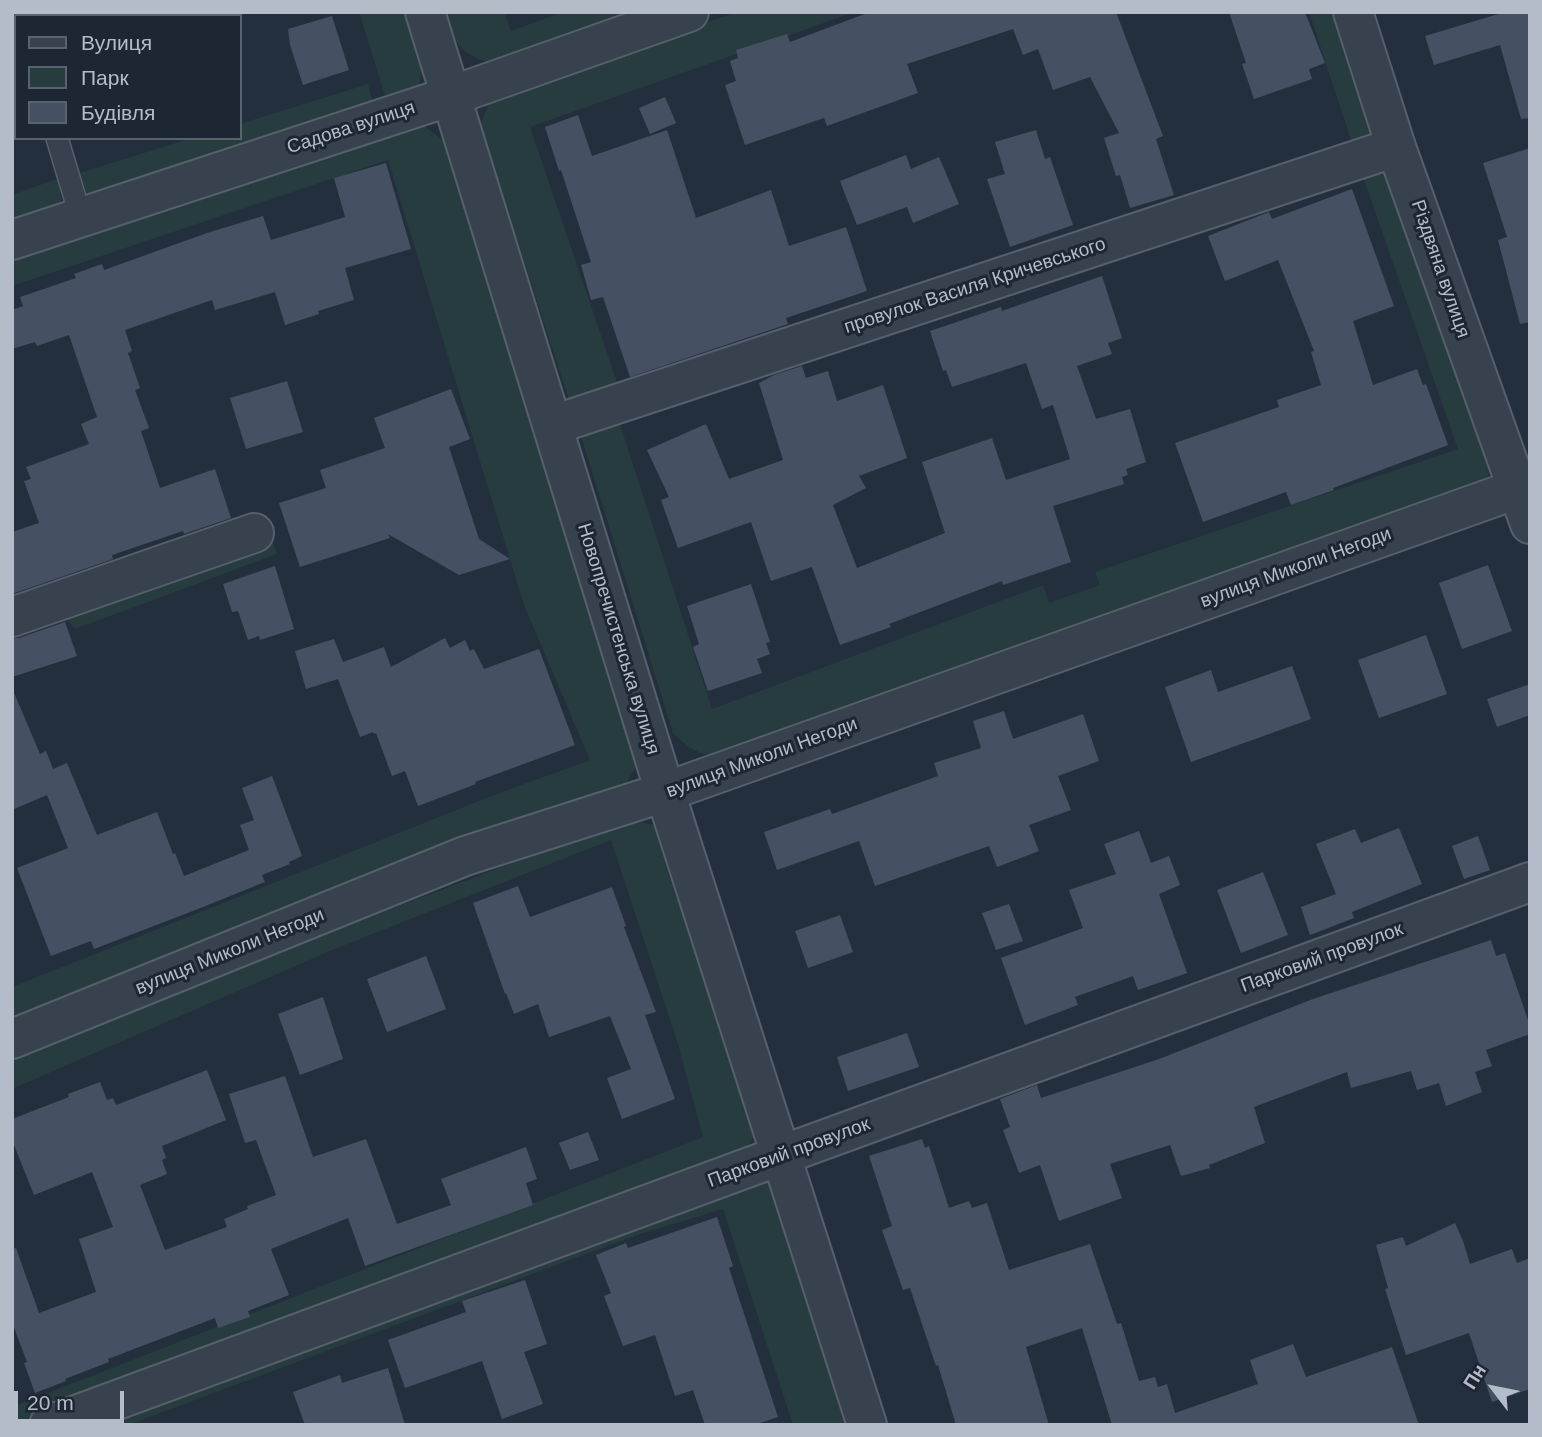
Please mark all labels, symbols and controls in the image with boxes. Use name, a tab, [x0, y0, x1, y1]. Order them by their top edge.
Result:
legend	[14, 14, 242, 140]
text: Вулиця	[81, 31, 152, 54]
text: Парк	[81, 66, 129, 89]
street label: Садова вулиця	[284, 97, 418, 159]
text: Будівля	[81, 101, 155, 124]
street label: Різдвяна вулиця	[1406, 197, 1474, 341]
street label: провулок Василя Кричевського	[841, 233, 1109, 339]
street label: Новопречистенська вулиця	[572, 521, 664, 757]
street label: вулиця Миколи Негоди	[1197, 523, 1395, 613]
street label: вулиця Миколи Негоди	[663, 713, 861, 803]
street label: вулиця Миколи Негоди	[132, 904, 328, 1000]
street label: Парковий провулок	[1238, 918, 1406, 998]
street label: Парковий провулок	[705, 1113, 873, 1193]
north arrow	[1458, 1353, 1528, 1423]
text: Пн	[1459, 1360, 1490, 1393]
scale bar	[18, 1378, 128, 1422]
text: 20 m	[27, 1391, 74, 1414]

